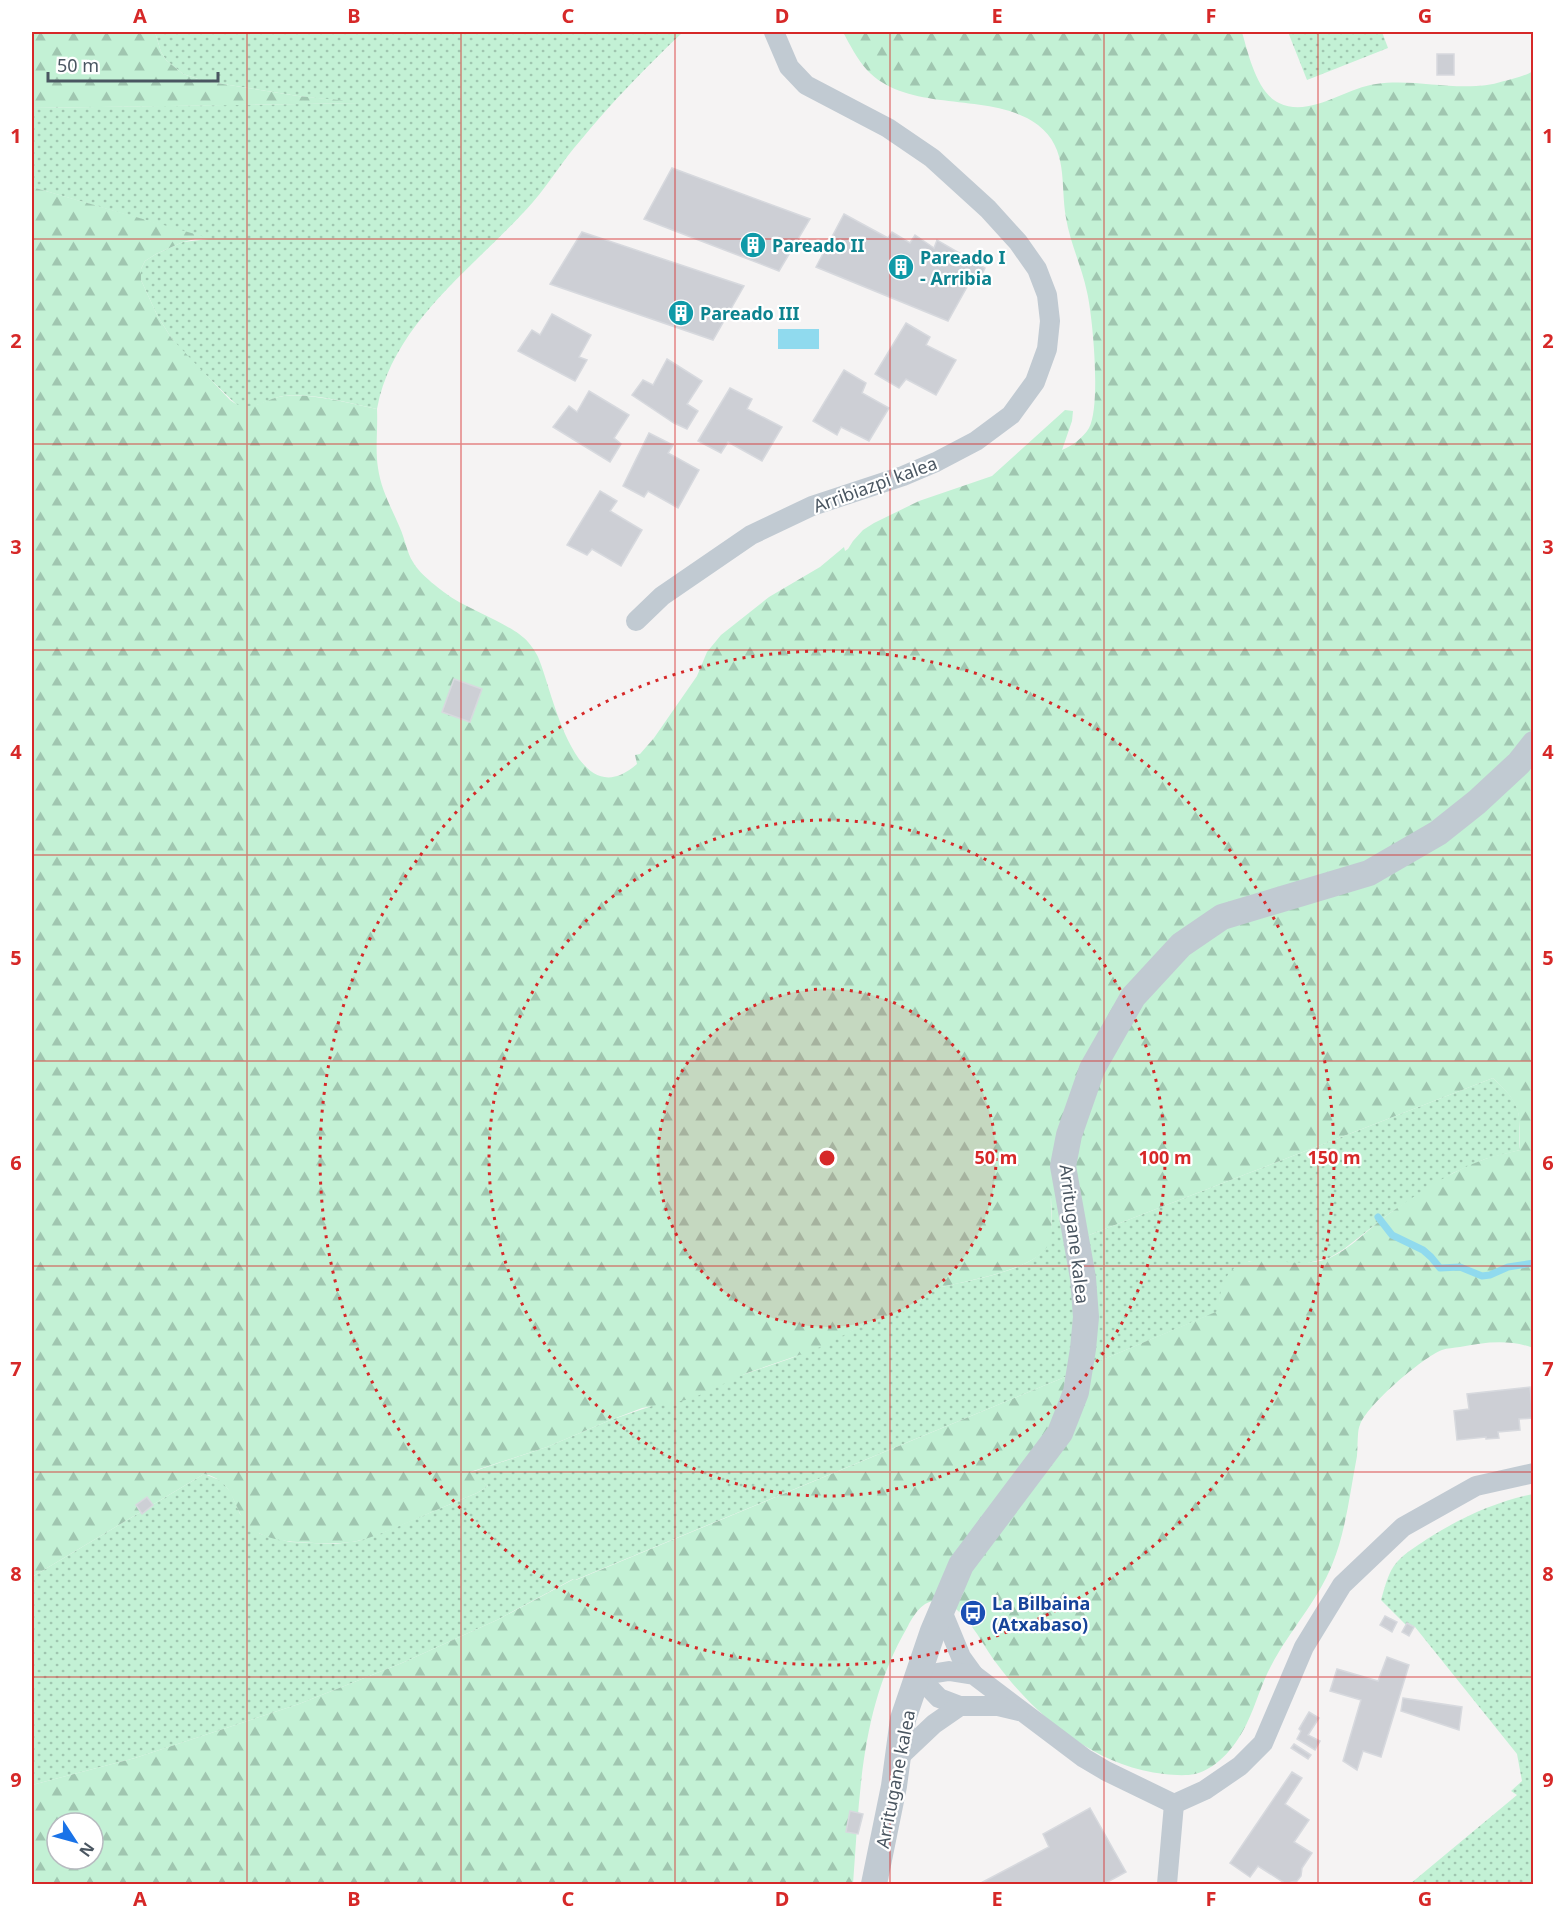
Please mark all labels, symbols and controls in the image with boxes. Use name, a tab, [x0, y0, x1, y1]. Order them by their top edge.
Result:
text: A	[133, 2, 147, 29]
text: B	[347, 2, 361, 29]
text: C	[562, 2, 575, 29]
text: D	[775, 2, 789, 29]
text: E	[991, 2, 1003, 29]
text: F	[1206, 2, 1216, 29]
text: G	[1418, 2, 1432, 29]
scale bar	[48, 45, 218, 83]
text: 50 m	[57, 53, 99, 77]
text: 1	[10, 122, 22, 149]
text: 1	[1542, 122, 1554, 149]
building icon: Pareado II	[738, 230, 768, 260]
place label: Pareado II	[772, 233, 864, 257]
place label: Pareado I - Arribia	[920, 245, 1005, 290]
building icon: Pareado I - Arribia	[886, 252, 916, 282]
building icon: Pareado III	[666, 298, 696, 328]
place label: Pareado III	[700, 301, 800, 325]
text: 2	[10, 327, 22, 354]
text: 2	[1542, 327, 1554, 354]
street label: Arribiazpi kalea	[810, 450, 940, 518]
text: 3	[10, 533, 22, 560]
text: 3	[1542, 533, 1554, 560]
text: 4	[10, 738, 22, 765]
text: 4	[1542, 738, 1554, 765]
text: 5	[10, 944, 22, 971]
text: 5	[1542, 944, 1554, 971]
text: 50 m	[975, 1145, 1017, 1169]
text: 100 m	[1138, 1145, 1192, 1169]
text: 150 m	[1307, 1145, 1361, 1169]
centre of rings	[817, 1148, 837, 1168]
text: 6	[10, 1149, 22, 1176]
text: 6	[1542, 1149, 1554, 1176]
street label: Arritugane kalea	[1055, 1163, 1095, 1305]
text: 7	[10, 1355, 22, 1382]
text: 7	[1542, 1355, 1554, 1382]
text: 8	[10, 1560, 22, 1587]
text: 8	[1542, 1560, 1554, 1587]
place label: La Bilbaina (Atxabaso)	[992, 1591, 1090, 1636]
bus stop icon: La Bilbaina (Atxabaso)	[958, 1598, 988, 1628]
street label: Arritugane kalea	[870, 1708, 920, 1850]
text: 9	[10, 1766, 22, 1793]
text: 9	[1542, 1766, 1554, 1793]
north arrow	[45, 1811, 105, 1871]
text: N	[74, 1838, 100, 1862]
text: A	[133, 1885, 147, 1912]
text: B	[347, 1885, 361, 1912]
text: C	[562, 1885, 575, 1912]
text: D	[775, 1885, 789, 1912]
text: E	[991, 1885, 1003, 1912]
text: F	[1206, 1885, 1216, 1912]
text: G	[1418, 1885, 1432, 1912]

